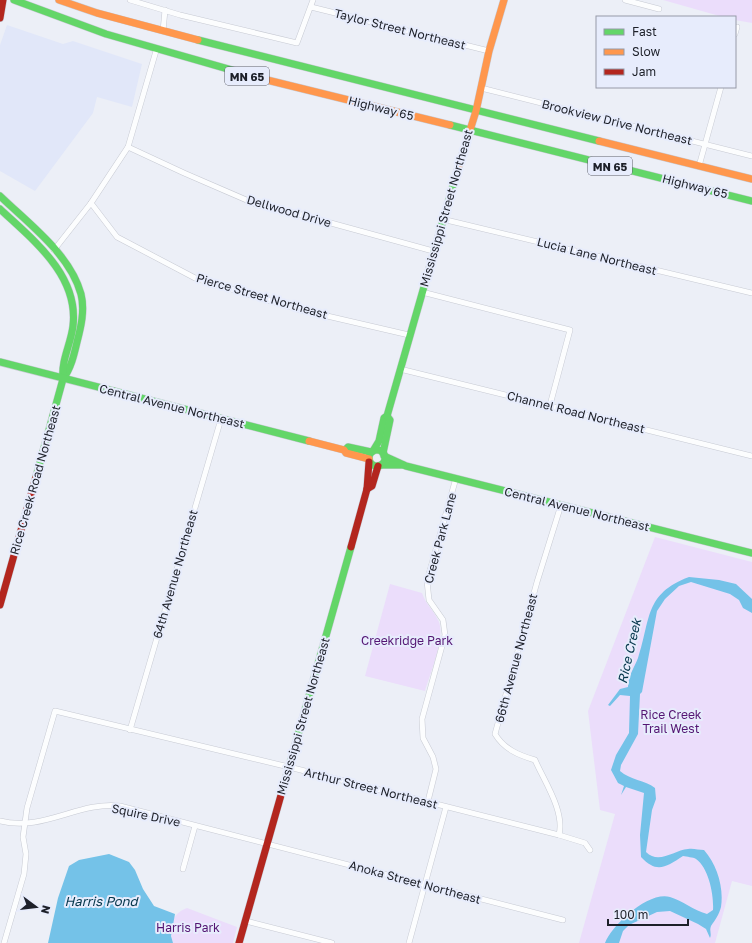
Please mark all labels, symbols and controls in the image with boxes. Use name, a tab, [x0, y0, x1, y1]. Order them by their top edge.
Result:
street label: Taylor Street Northeast	[333, 5, 468, 53]
legend	[596, 16, 736, 88]
text: Fast	[632, 24, 657, 39]
text: Slow	[632, 44, 660, 59]
text: Jam	[632, 64, 656, 79]
road number: MN 65	[225, 67, 269, 85]
street label: Highway 65	[347, 93, 415, 123]
street label: Brookview Drive Northeast	[540, 96, 694, 148]
street label: Mississippi Street Northeast	[416, 127, 476, 289]
road number: MN 65	[588, 157, 632, 175]
street label: Highway 65	[661, 171, 729, 201]
street label: Dellwood Drive	[245, 192, 333, 230]
street label: Lucia Lane Northeast	[536, 234, 659, 278]
street label: Pierce Street Northeast	[195, 270, 330, 322]
street label: Central Avenue Northeast	[98, 381, 246, 431]
street label: Channel Road Northeast	[505, 388, 647, 436]
street label: Rice Creek Road Northeast	[6, 403, 64, 557]
street label: Central Avenue Northeast	[503, 484, 651, 534]
street label: Creek Park Lane	[421, 491, 459, 585]
street label: 64th Avenue Northeast	[149, 508, 201, 640]
street label: 66th Avenue Northeast	[491, 591, 541, 724]
water label: Rice Creek	[614, 615, 645, 685]
park label: Creekridge Park	[361, 633, 453, 648]
street label: Mississippi Street Northeast	[273, 635, 333, 797]
park label: Rice Creek Trail West	[640, 707, 702, 736]
street label: Arthur Street Northeast	[303, 764, 439, 812]
street label: Squire Drive	[110, 800, 182, 830]
street label: Anoka Street Northeast	[347, 857, 483, 907]
north arrow	[16, 887, 56, 927]
water label: Harris Pond	[64, 893, 140, 909]
scale bar	[608, 901, 688, 927]
text: N	[39, 904, 54, 915]
text: 100 m	[614, 907, 648, 922]
park label: Harris Park	[156, 920, 220, 935]

